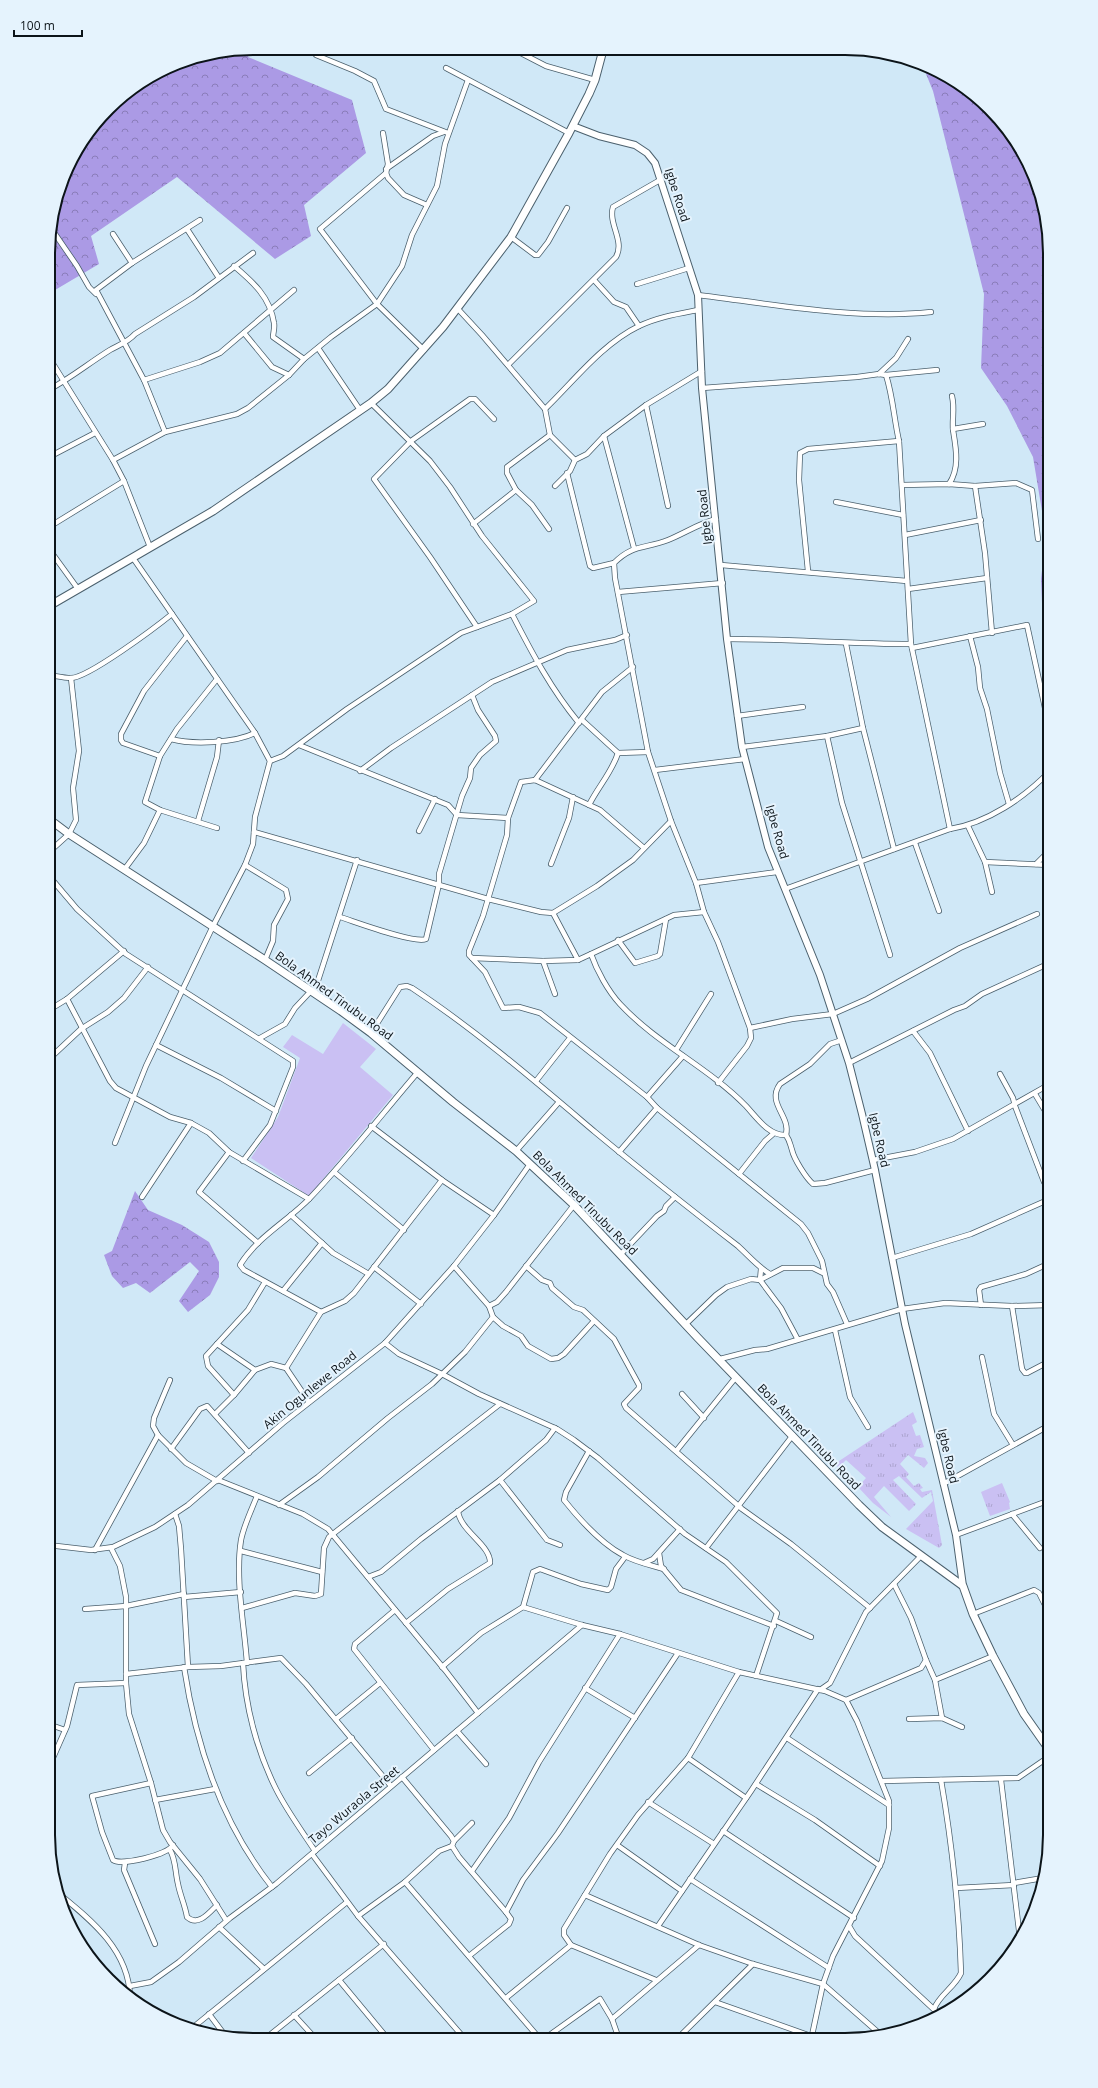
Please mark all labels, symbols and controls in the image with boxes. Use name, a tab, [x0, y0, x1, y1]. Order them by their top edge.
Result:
scale bar	[14, 12, 82, 38]
text: 100 m	[20, 17, 55, 34]
street label: Igbe Road	[661, 166, 694, 224]
street label: Igbe Road	[693, 488, 716, 546]
street label: Igbe Road	[762, 803, 793, 861]
street label: Bola Ahmed Tinubu Road	[272, 947, 397, 1044]
street label: Igbe Road	[865, 1111, 894, 1169]
street label: Bola Ahmed Tinubu Road	[529, 1146, 642, 1259]
street label: Akin Ogunlewe Road	[259, 1347, 360, 1433]
street label: Bola Ahmed Tinubu Road	[754, 1380, 865, 1494]
street label: Igbe Road	[934, 1427, 963, 1485]
street label: Tayo Wuraola Street	[305, 1762, 402, 1848]

